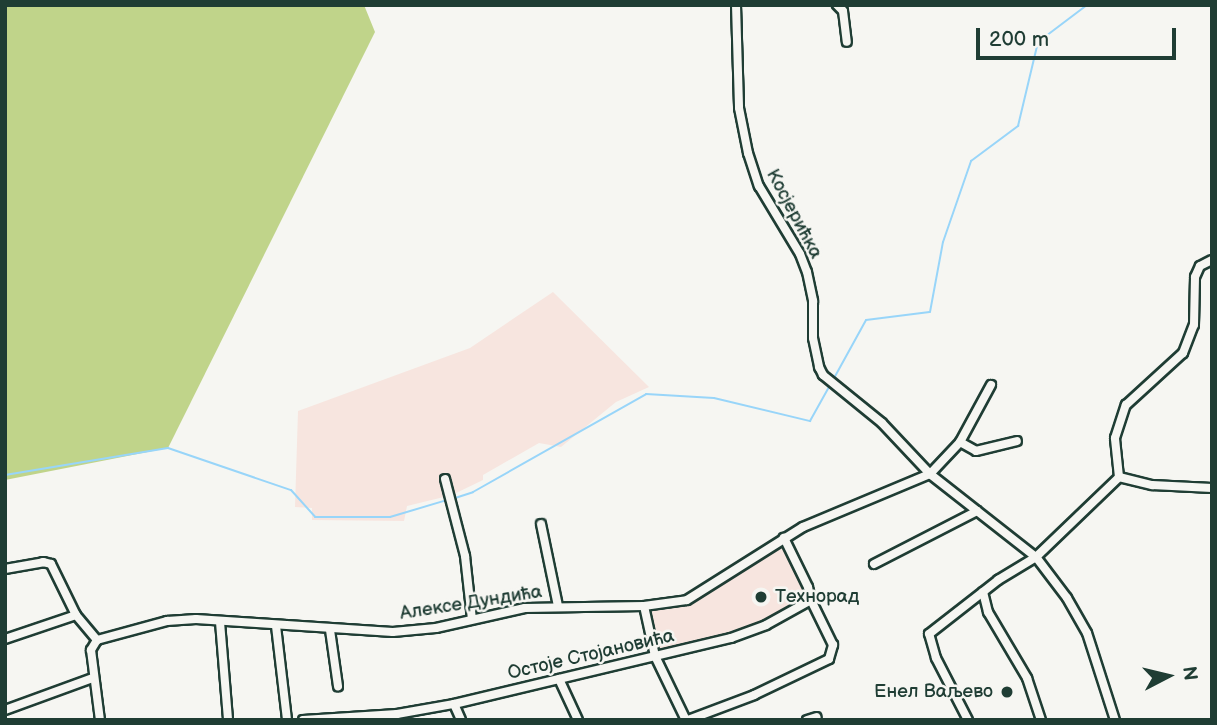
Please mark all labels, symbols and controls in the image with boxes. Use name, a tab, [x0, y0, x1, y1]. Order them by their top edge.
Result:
scale bar	[979, 14, 1178, 58]
text: 200 m	[989, 27, 1049, 52]
street label: Косјерићка	[761, 165, 827, 263]
street label: Алексе Дундића	[398, 581, 544, 625]
place label: Технорад	[775, 586, 859, 608]
marker: Технорад	[753, 589, 769, 605]
street label: Остоје Стојановића	[506, 625, 676, 685]
north arrow	[1133, 641, 1203, 711]
text: N	[1177, 665, 1202, 682]
place label: Енел Ваљево	[874, 681, 993, 703]
marker: Енел Ваљево	[999, 684, 1015, 700]

